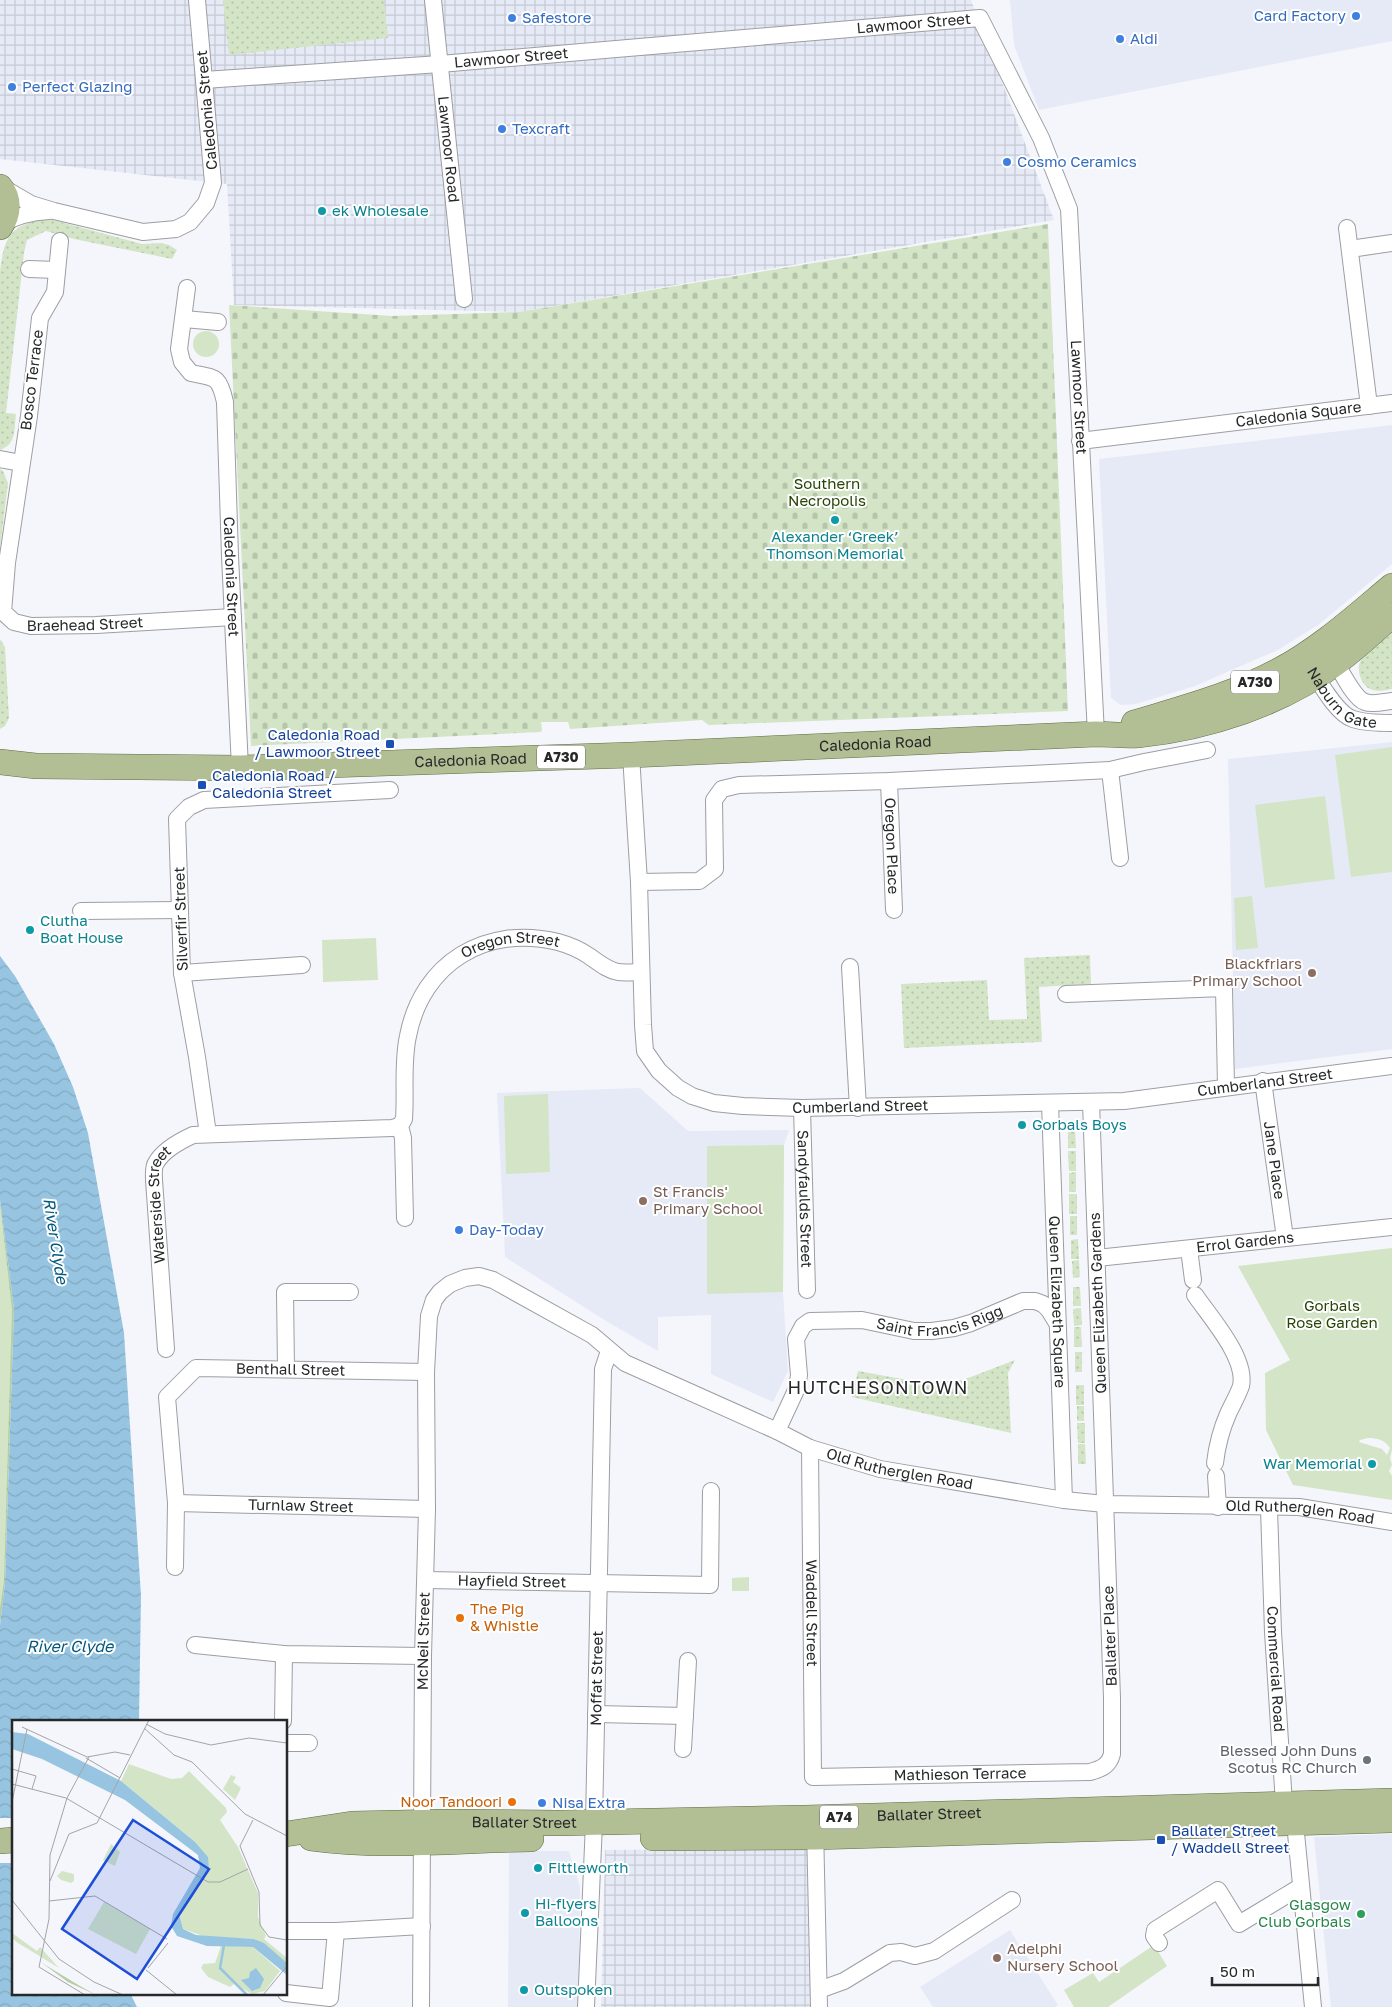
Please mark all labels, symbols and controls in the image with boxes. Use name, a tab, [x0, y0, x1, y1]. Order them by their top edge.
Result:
place label: Card Factory	[1254, 6, 1347, 24]
place label: Safestore	[522, 8, 592, 26]
street label: Lawmoor Street	[856, 9, 972, 36]
marker: Card Factory	[1350, 10, 1362, 22]
marker: Safestore	[506, 12, 518, 24]
place label: Aldi	[1130, 29, 1158, 47]
marker: Aldi	[1114, 33, 1126, 45]
street label: Lawmoor Street	[453, 43, 569, 71]
street label: Caledonia Street	[192, 49, 220, 171]
place label: Perfect Glazing	[22, 77, 132, 95]
marker: Perfect Glazing	[6, 81, 18, 93]
street label: Lawmoor Road	[435, 95, 464, 203]
place label: Texcraft	[512, 119, 570, 137]
marker: Texcraft	[496, 123, 508, 135]
place label: Cosmo Ceramics	[1017, 152, 1137, 170]
marker: Cosmo Ceramics	[1001, 156, 1013, 168]
place label: ek Wholesale	[332, 201, 429, 219]
marker: ek Wholesale	[316, 205, 328, 217]
street label: Bosco Terrace	[16, 328, 46, 431]
street label: Lawmoor Street	[1068, 340, 1092, 455]
street label: Caledonia Square	[1234, 397, 1362, 430]
park label: Southern Necropolis	[788, 474, 866, 509]
marker: Alexander ‘Greek’ Thomson Memorial	[829, 514, 841, 526]
street label: Caledonia Street	[221, 516, 244, 637]
place label: Alexander ‘Greek’ Thomson Memorial	[766, 527, 904, 562]
street label: Braehead Street	[26, 612, 144, 634]
street label: Naburn Gate	[1304, 663, 1378, 731]
road number: A730	[1231, 670, 1279, 694]
place label: Caledonia Road / Lawmoor Street	[255, 725, 380, 760]
street label: Caledonia Road	[819, 731, 932, 754]
marker: Caledonia Road / Lawmoor Street	[384, 738, 396, 750]
road number: A730	[537, 746, 585, 769]
street label: Caledonia Road	[414, 748, 527, 770]
place label: Caledonia Road / Caledonia Street	[212, 766, 335, 801]
marker: Caledonia Road / Caledonia Street	[196, 779, 208, 791]
street label: Oregon Place	[882, 797, 903, 895]
street label: Silverfir Street	[169, 866, 191, 972]
place label: Clutha Boat House	[40, 911, 124, 946]
marker: Clutha Boat House	[24, 924, 36, 936]
street label: Oregon Street	[457, 928, 562, 961]
place label: Blackfriars Primary School	[1192, 954, 1302, 989]
marker: Blackfriars Primary School	[1306, 967, 1318, 979]
street label: Cumberland Street	[1196, 1064, 1334, 1099]
street label: Cumberland Street	[792, 1095, 929, 1116]
place label: Gorbals Boys	[1032, 1115, 1127, 1133]
marker: Gorbals Boys	[1016, 1119, 1028, 1131]
street label: Jane Place	[1261, 1120, 1289, 1201]
street label: Sandyfaulds Street	[795, 1130, 816, 1268]
street label: Waterside Street	[144, 1141, 174, 1264]
place label: St Francis' Primary School	[653, 1182, 763, 1217]
marker: St Francis' Primary School	[637, 1195, 649, 1207]
water label: River Clyde	[39, 1197, 73, 1287]
street label: Queen Elizabeth Gardens	[1085, 1212, 1109, 1394]
street label: Queen Elizabeth Square	[1046, 1215, 1070, 1389]
place label: Day-Today	[469, 1220, 544, 1238]
marker: Day-Today	[453, 1224, 465, 1236]
street label: Errol Gardens	[1195, 1227, 1295, 1256]
park label: Gorbals Rose Garden	[1286, 1296, 1378, 1331]
street label: Saint Francis Rigg	[875, 1301, 1005, 1339]
street label: Benthall Street	[236, 1359, 345, 1379]
district label: HUTCHESONTOWN	[788, 1376, 968, 1398]
street label: Old Rutherglen Road	[824, 1443, 974, 1493]
place label: War Memorial	[1263, 1454, 1362, 1472]
marker: War Memorial	[1366, 1458, 1378, 1470]
street label: Turnlaw Street	[248, 1495, 354, 1515]
street label: Old Rutherglen Road	[1225, 1496, 1376, 1527]
street label: Waddell Street	[803, 1559, 822, 1667]
street label: Hayfield Street	[458, 1571, 566, 1590]
street label: Ballater Place	[1098, 1585, 1120, 1687]
street label: McNeil Street	[413, 1592, 433, 1690]
place label: The Pig & Whistle	[470, 1599, 539, 1634]
street label: Commercial Road	[1264, 1605, 1289, 1732]
marker: The Pig & Whistle	[454, 1612, 466, 1624]
street label: Moffat Street	[586, 1630, 606, 1726]
water label: River Clyde	[27, 1636, 115, 1656]
inset map	[12, 1720, 288, 1994]
place label: Blessed John Duns Scotus RC Church	[1220, 1741, 1357, 1776]
marker: Blessed John Duns Scotus RC Church	[1361, 1754, 1373, 1766]
street label: Mathieson Terrace	[893, 1763, 1027, 1784]
place label: Noor Tandoori	[400, 1792, 502, 1810]
place label: Nisa Extra	[552, 1793, 625, 1811]
marker: Noor Tandoori	[506, 1796, 518, 1808]
marker: Nisa Extra	[536, 1797, 548, 1809]
street label: Ballater Street	[876, 1803, 982, 1824]
road number: A74	[820, 1805, 858, 1828]
street label: Ballater Street	[472, 1812, 577, 1831]
place label: Ballater Street / Waddell Street	[1171, 1821, 1289, 1856]
marker: Ballater Street / Waddell Street	[1155, 1834, 1167, 1846]
place label: Fittleworth	[548, 1858, 628, 1876]
marker: Fittleworth	[532, 1862, 544, 1874]
place label: Hi-flyers Balloons	[535, 1894, 598, 1929]
place label: Glasgow Club Gorbals	[1258, 1895, 1351, 1930]
marker: Hi-flyers Balloons	[519, 1907, 531, 1919]
marker: Glasgow Club Gorbals	[1355, 1908, 1367, 1920]
place label: Adelphi Nursery School	[1007, 1939, 1118, 1974]
marker: Adelphi Nursery School	[991, 1952, 1003, 1964]
scale bar	[1212, 1954, 1318, 1986]
text: 50 m	[1220, 1962, 1255, 1980]
place label: Outspoken	[534, 1980, 612, 1998]
marker: Outspoken	[518, 1984, 530, 1996]

